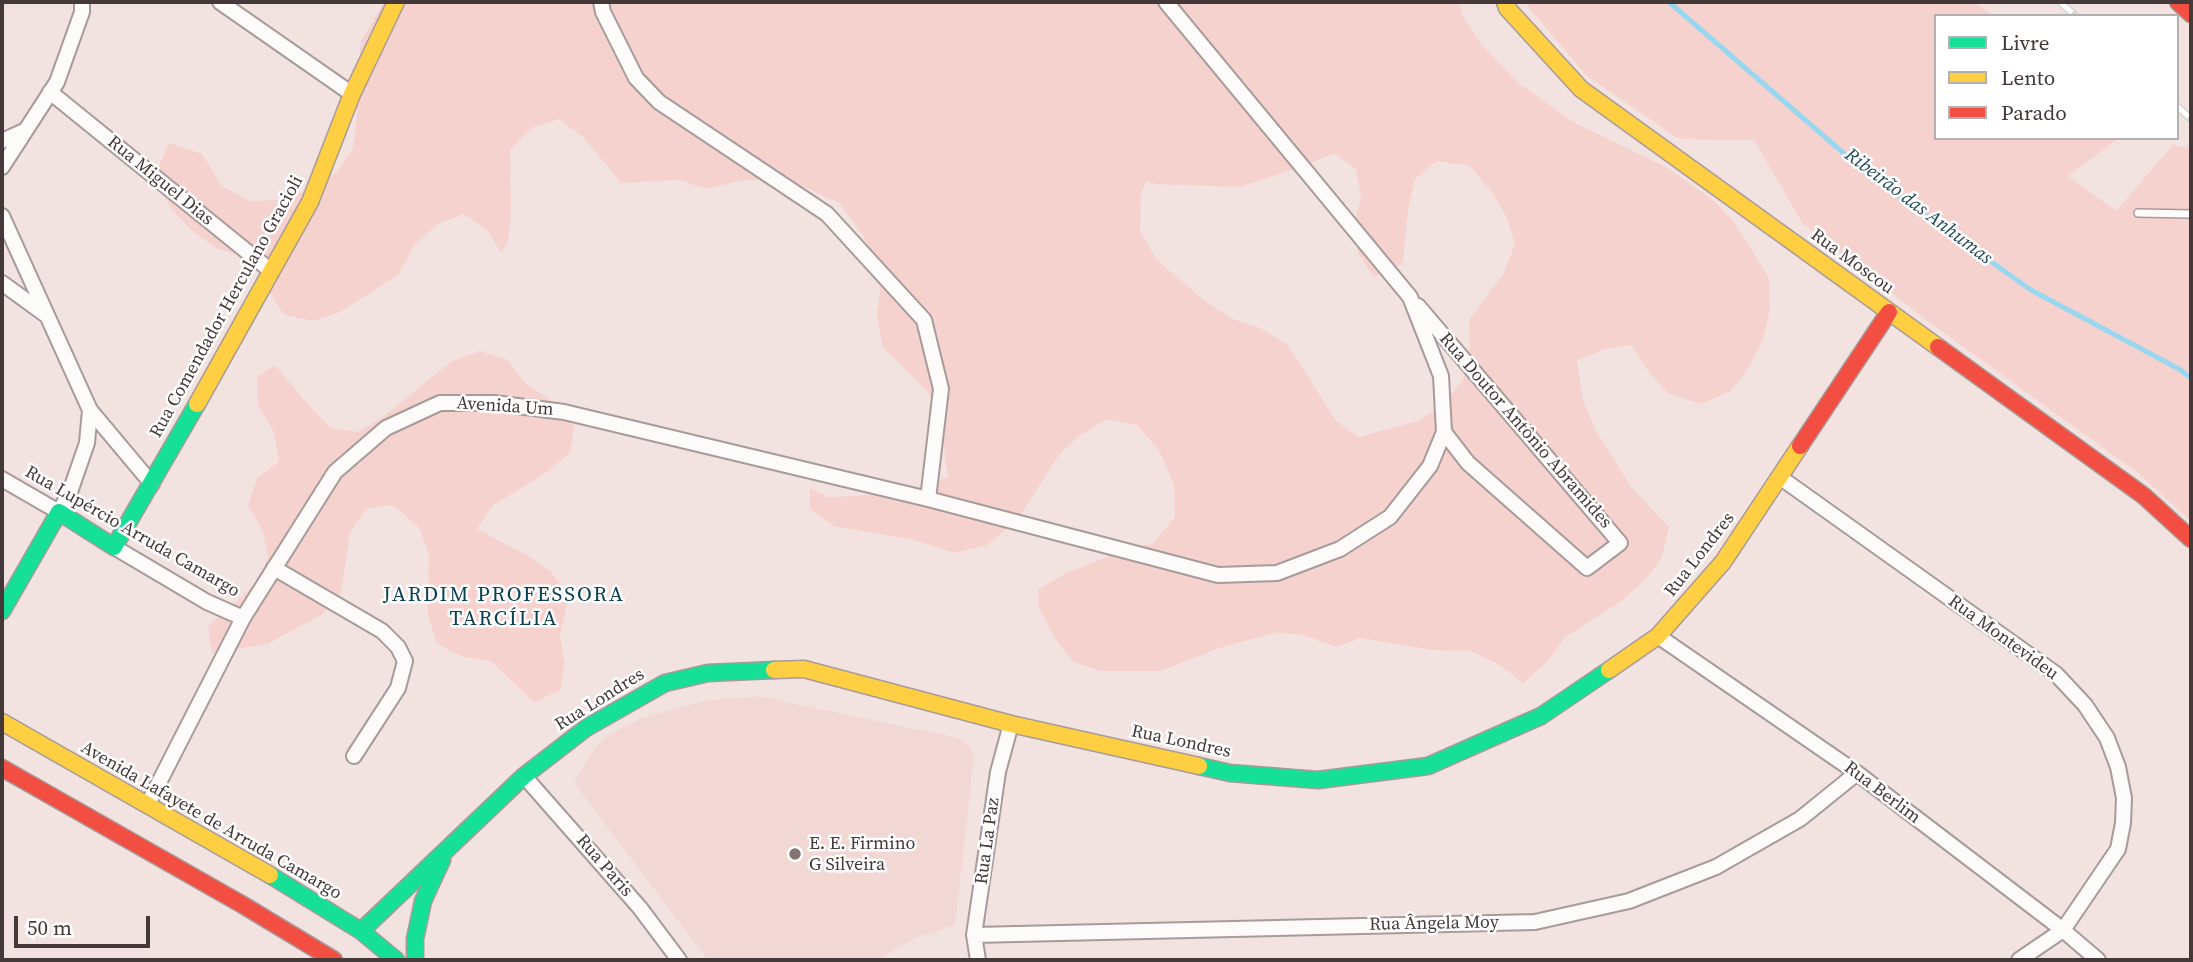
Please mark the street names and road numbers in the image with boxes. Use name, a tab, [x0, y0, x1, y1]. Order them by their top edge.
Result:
street label: Rua Miguel Dias	[103, 132, 217, 230]
street label: Rua Comendador Herculano Gracioli	[146, 172, 308, 442]
street label: Rua Moscou	[1806, 224, 1898, 300]
street label: Rua Doutor Antônio Abramides	[1434, 329, 1616, 533]
street label: Avenida Um	[456, 393, 554, 421]
street label: Rua Lupércio Arruda Camargo	[21, 462, 243, 602]
street label: Rua Londres	[1660, 508, 1740, 602]
street label: Rua Montevideu	[1944, 591, 2062, 685]
street label: Rua Londres	[551, 664, 649, 736]
street label: Rua Londres	[1129, 721, 1233, 763]
street label: Avenida Lafayete de Arruda Camargo	[77, 737, 345, 905]
street label: Rua Berlim	[1839, 757, 1925, 829]
street label: Rua La Paz	[971, 796, 1005, 886]
street label: Rua Paris	[571, 830, 637, 902]
street label: Rua Ângela Moy	[1369, 912, 1499, 936]

